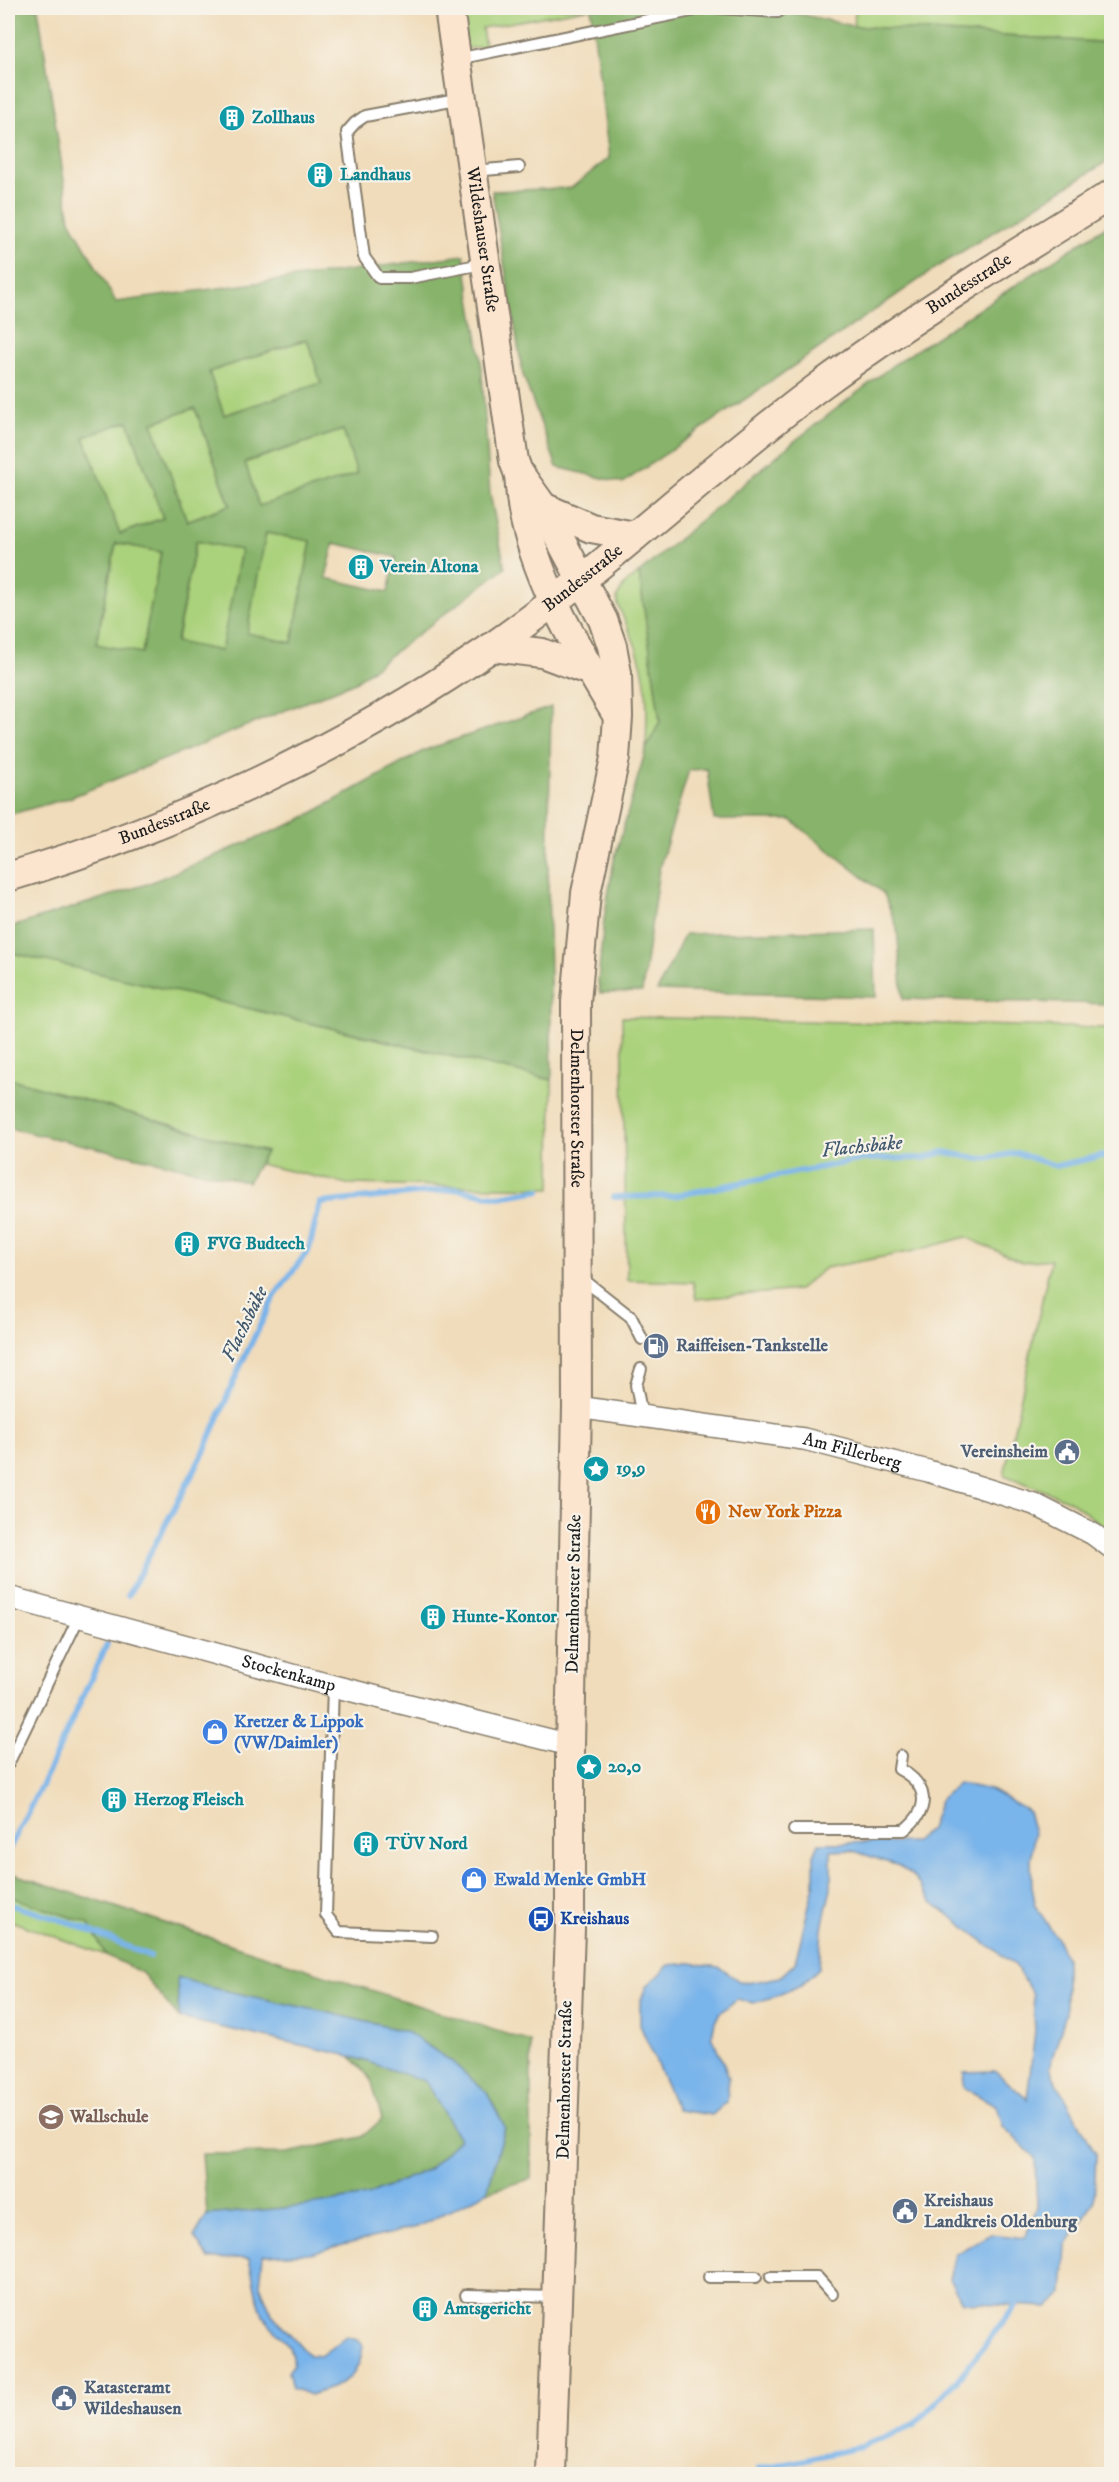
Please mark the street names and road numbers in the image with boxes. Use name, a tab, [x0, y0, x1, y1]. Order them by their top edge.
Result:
street label: Wildeshauser Straße	[461, 164, 504, 314]
street label: Bundesstraße	[923, 249, 1015, 319]
street label: Bundesstraße	[538, 540, 627, 617]
street label: Bundesstraße	[116, 794, 213, 850]
street label: Delmenhorster Straße	[565, 1028, 587, 1188]
street label: Am Fillerberg	[801, 1428, 904, 1475]
street label: Delmenhorster Straße	[562, 1514, 586, 1674]
street label: Stockenkamp	[239, 1651, 338, 1697]
street label: Delmenhorster Straße	[553, 2000, 577, 2160]

